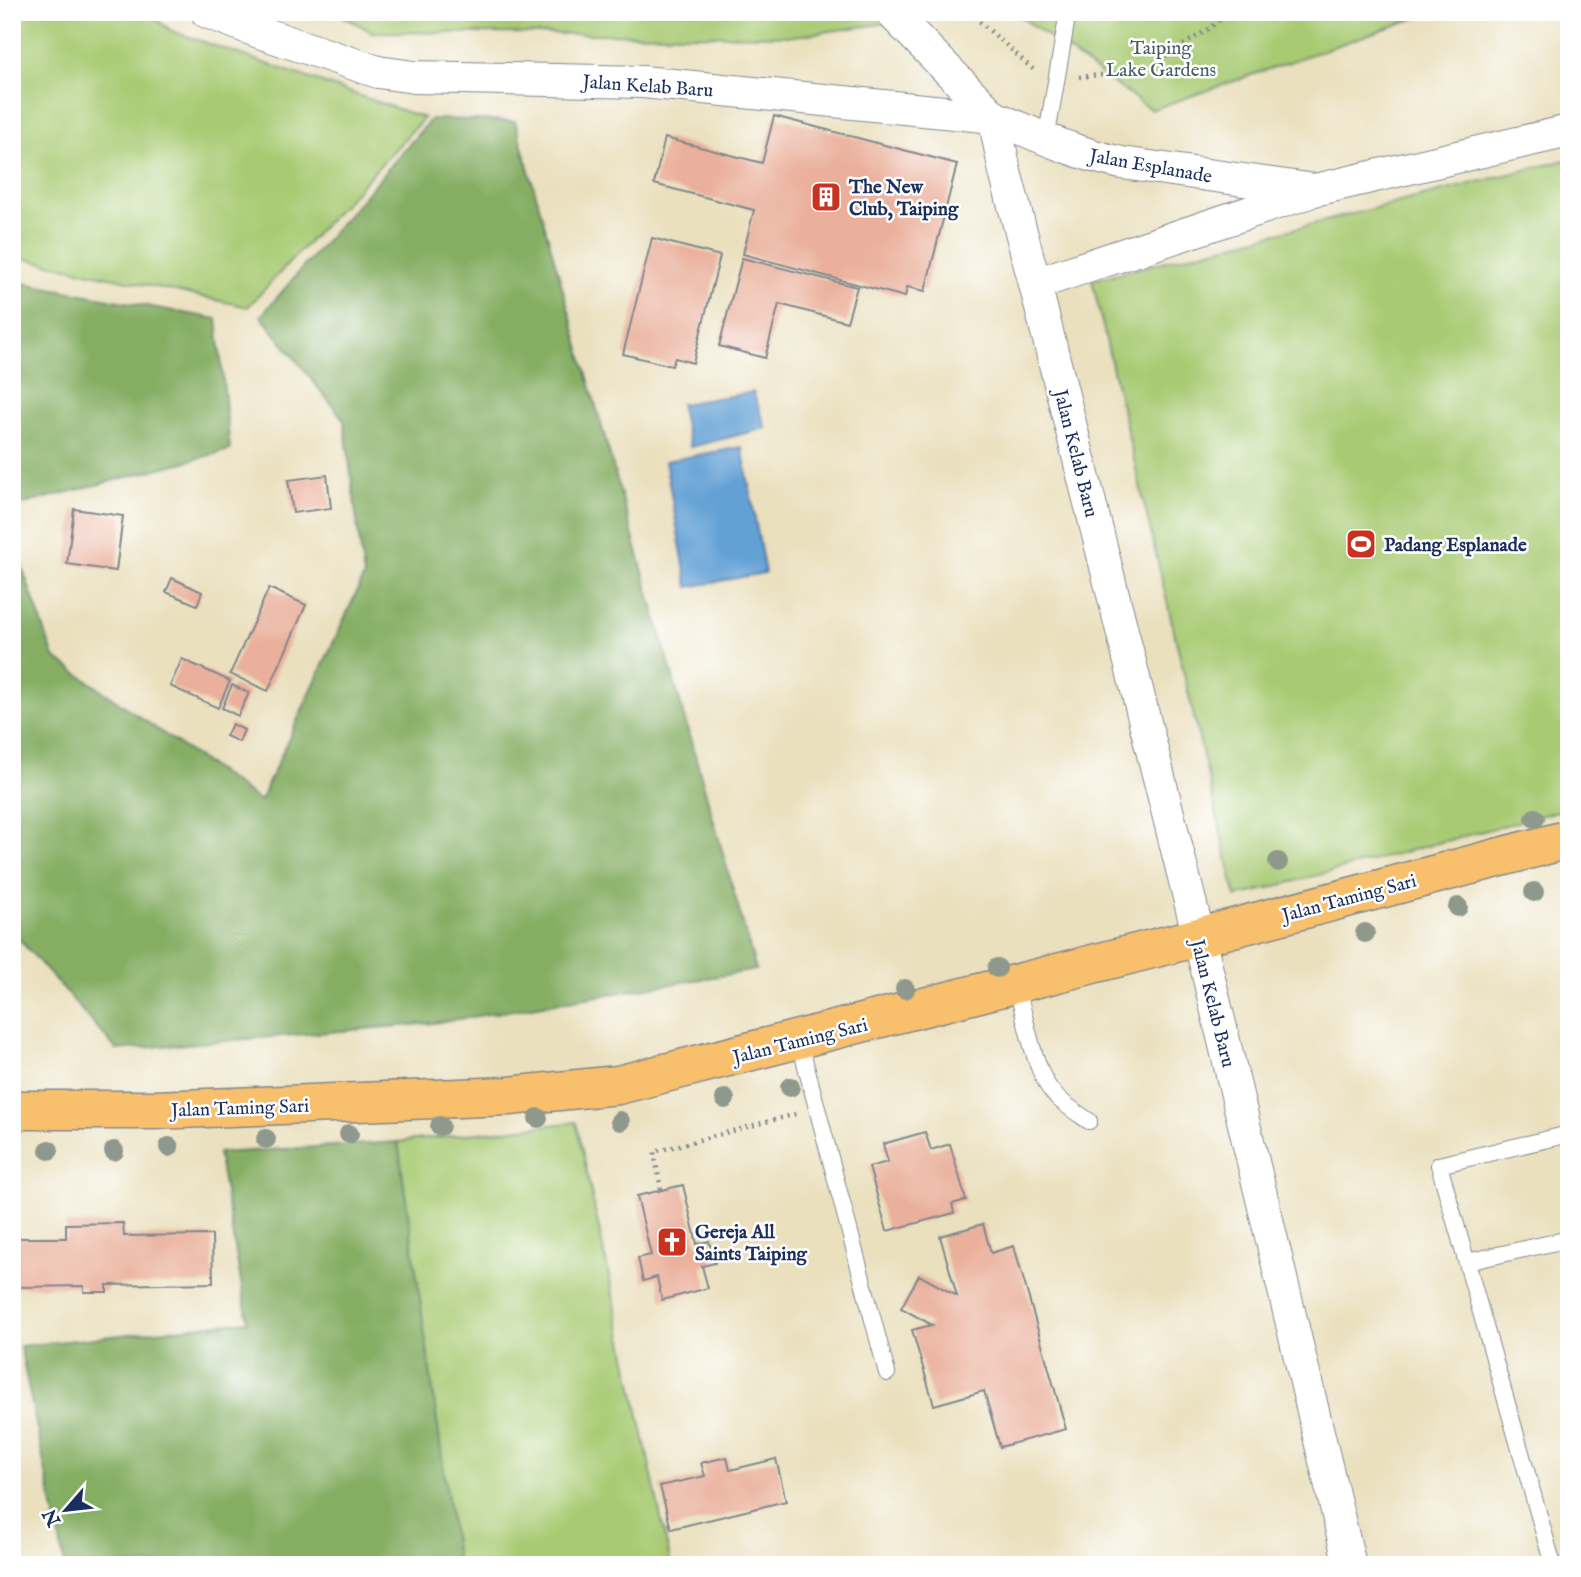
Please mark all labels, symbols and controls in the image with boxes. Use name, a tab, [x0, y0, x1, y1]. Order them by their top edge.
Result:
park label: Taiping Lake Gardens	[1106, 37, 1216, 83]
street label: Jalan Kelab Baru	[580, 70, 714, 104]
street label: Jalan Esplanade	[1086, 144, 1214, 190]
place label: The New Club, Taiping	[848, 176, 959, 222]
building icon: The New Club, Taiping	[809, 180, 843, 214]
street label: Jalan Kelab Baru	[1047, 385, 1103, 520]
sports icon: Padang Esplanade	[1344, 527, 1378, 561]
place label: Padang Esplanade	[1384, 534, 1527, 558]
street label: Jalan Taming Sari	[1278, 869, 1419, 929]
street label: Jalan Kelab Baru	[1184, 935, 1240, 1070]
street label: Jalan Taming Sari	[729, 1014, 870, 1071]
street label: Jalan Taming Sari	[169, 1095, 310, 1123]
place label: Gereja All Saints Taiping	[695, 1221, 808, 1267]
church icon: Gereja All Saints Taiping	[655, 1225, 689, 1259]
north arrow	[32, 1476, 102, 1546]
text: N	[38, 1504, 68, 1531]

